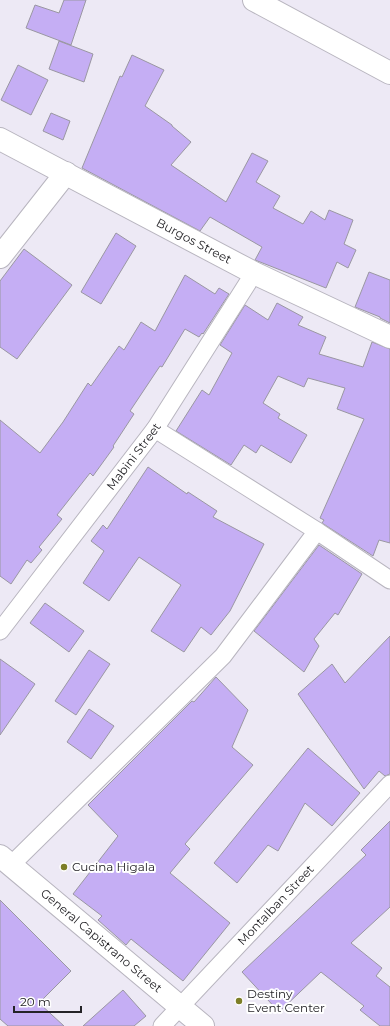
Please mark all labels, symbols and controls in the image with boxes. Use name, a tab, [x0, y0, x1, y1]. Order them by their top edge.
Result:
street label: Burgos Street	[154, 215, 234, 267]
street label: Mabini Street	[103, 420, 164, 493]
place label: Cucina Higala	[72, 859, 155, 874]
street label: Montalban Street	[234, 861, 317, 948]
marker: Cucina Higala	[59, 862, 69, 872]
street label: General Capistrano Street	[38, 885, 165, 996]
place label: Destiny Event Center	[247, 986, 325, 1015]
scale bar	[14, 988, 81, 1014]
text: 20 m	[20, 994, 51, 1009]
marker: Destiny Event Center	[234, 996, 244, 1006]

